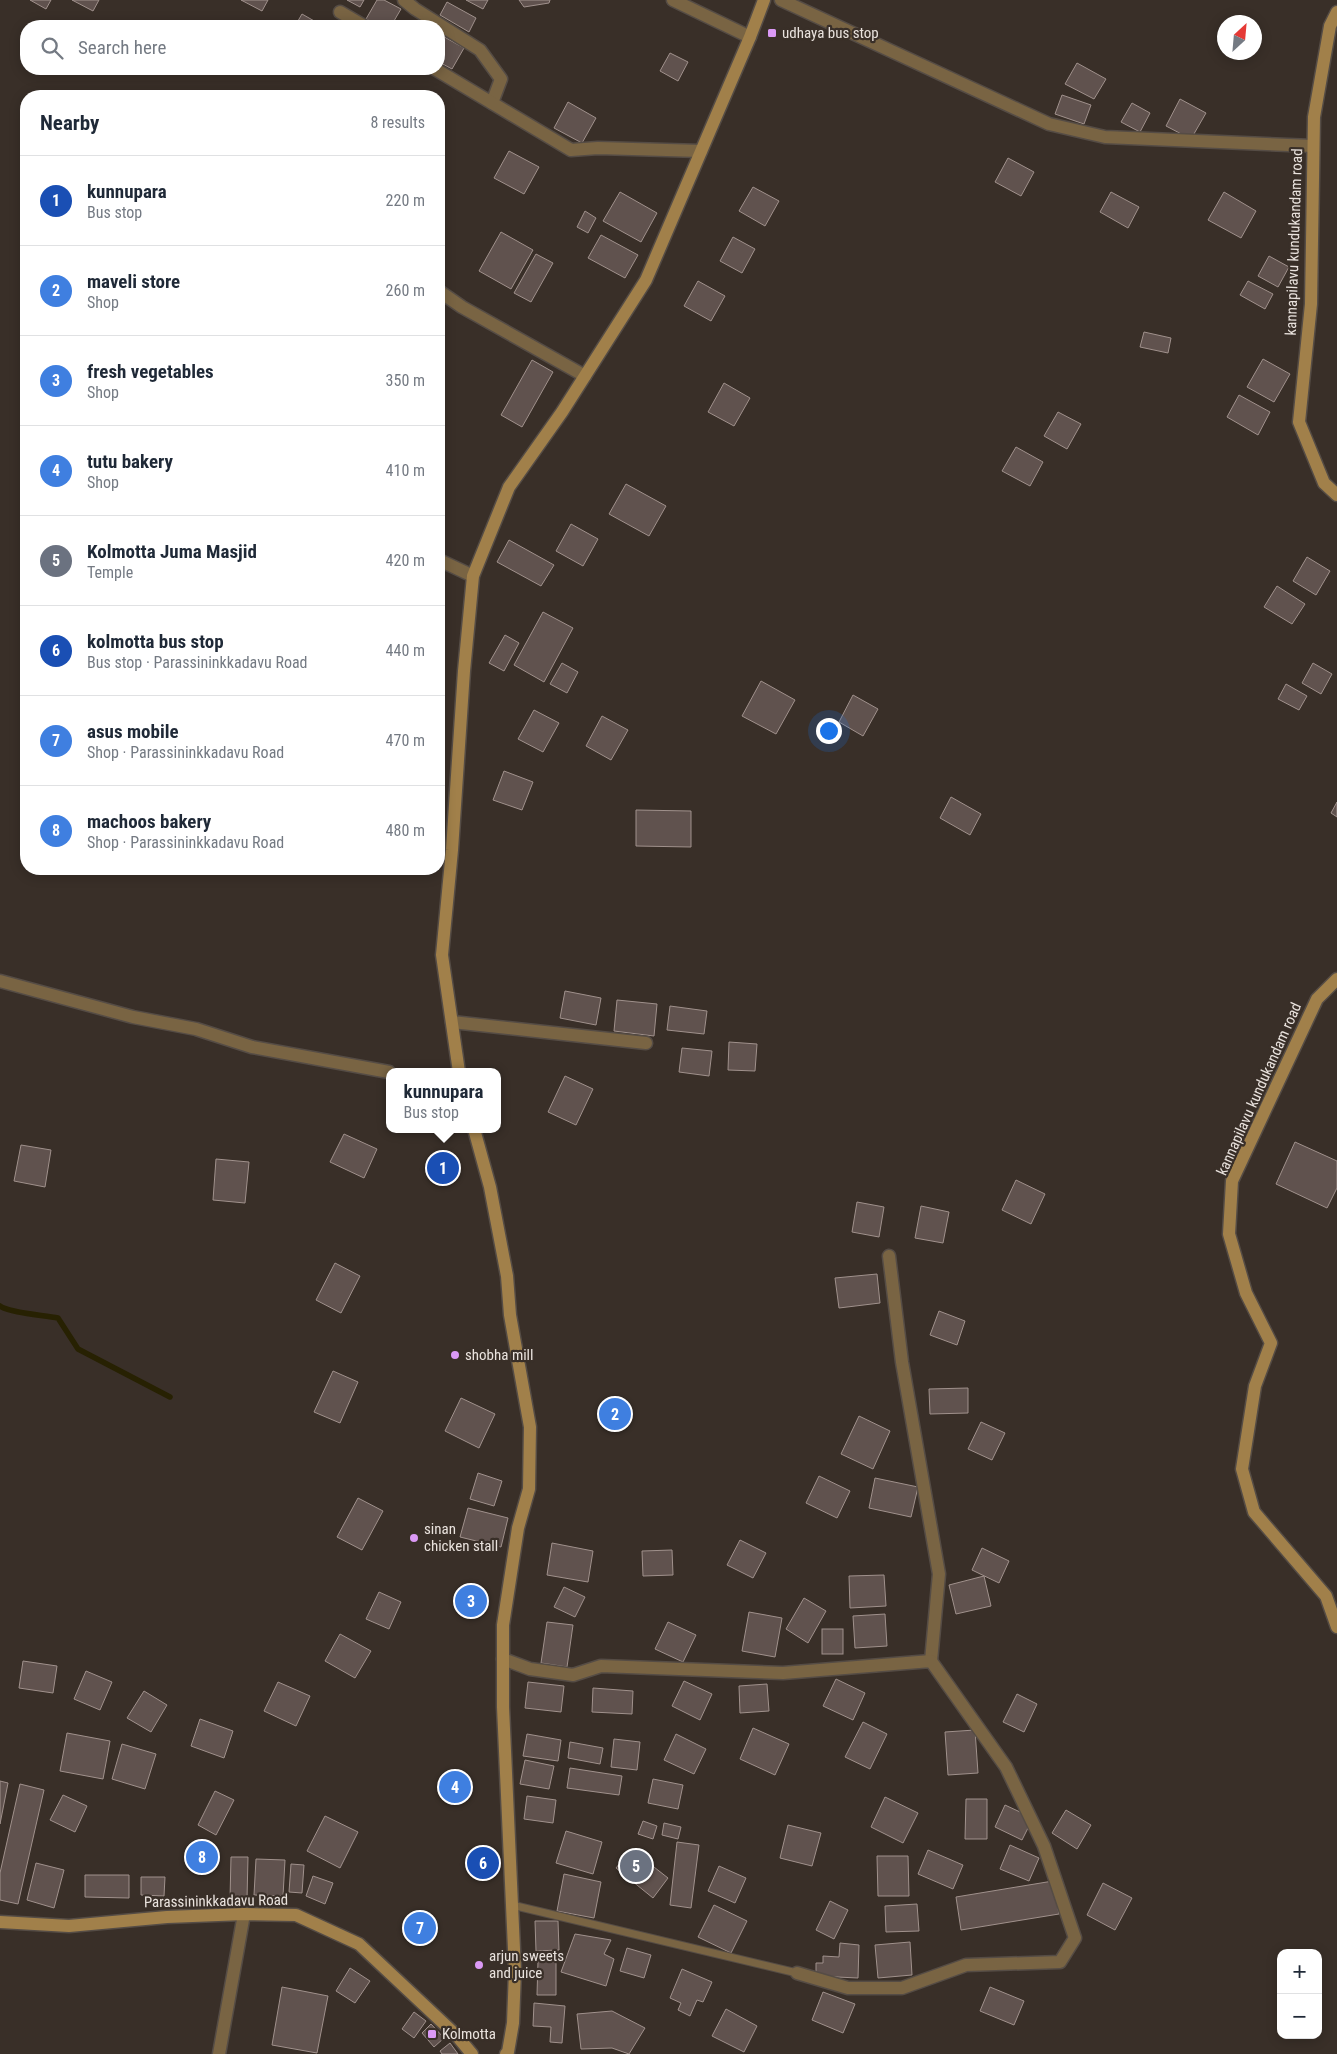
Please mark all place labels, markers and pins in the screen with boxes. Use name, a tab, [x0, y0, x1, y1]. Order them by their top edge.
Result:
place label: udhaya bus stop	[782, 24, 879, 42]
marker: udhaya bus stop	[766, 27, 778, 39]
pin: 1	[427, 1149, 459, 1187]
place label: shobha mill	[465, 1346, 534, 1364]
marker: shobha mill	[449, 1349, 461, 1361]
pin: 2	[599, 1395, 631, 1433]
place label: sinan chicken stall	[424, 1520, 498, 1555]
marker: sinan chicken stall	[408, 1532, 420, 1544]
pin: 3	[455, 1582, 487, 1620]
pin: 4	[439, 1768, 471, 1806]
pin: 8	[186, 1838, 218, 1876]
pin: 6	[467, 1844, 499, 1882]
pin: 5	[620, 1847, 652, 1885]
pin: 7	[404, 1909, 436, 1947]
place label: arjun sweets and juice	[489, 1947, 564, 1982]
marker: arjun sweets and juice	[473, 1959, 485, 1971]
place label: Kolmotta	[442, 2025, 496, 2043]
marker: Kolmotta	[426, 2028, 438, 2040]

